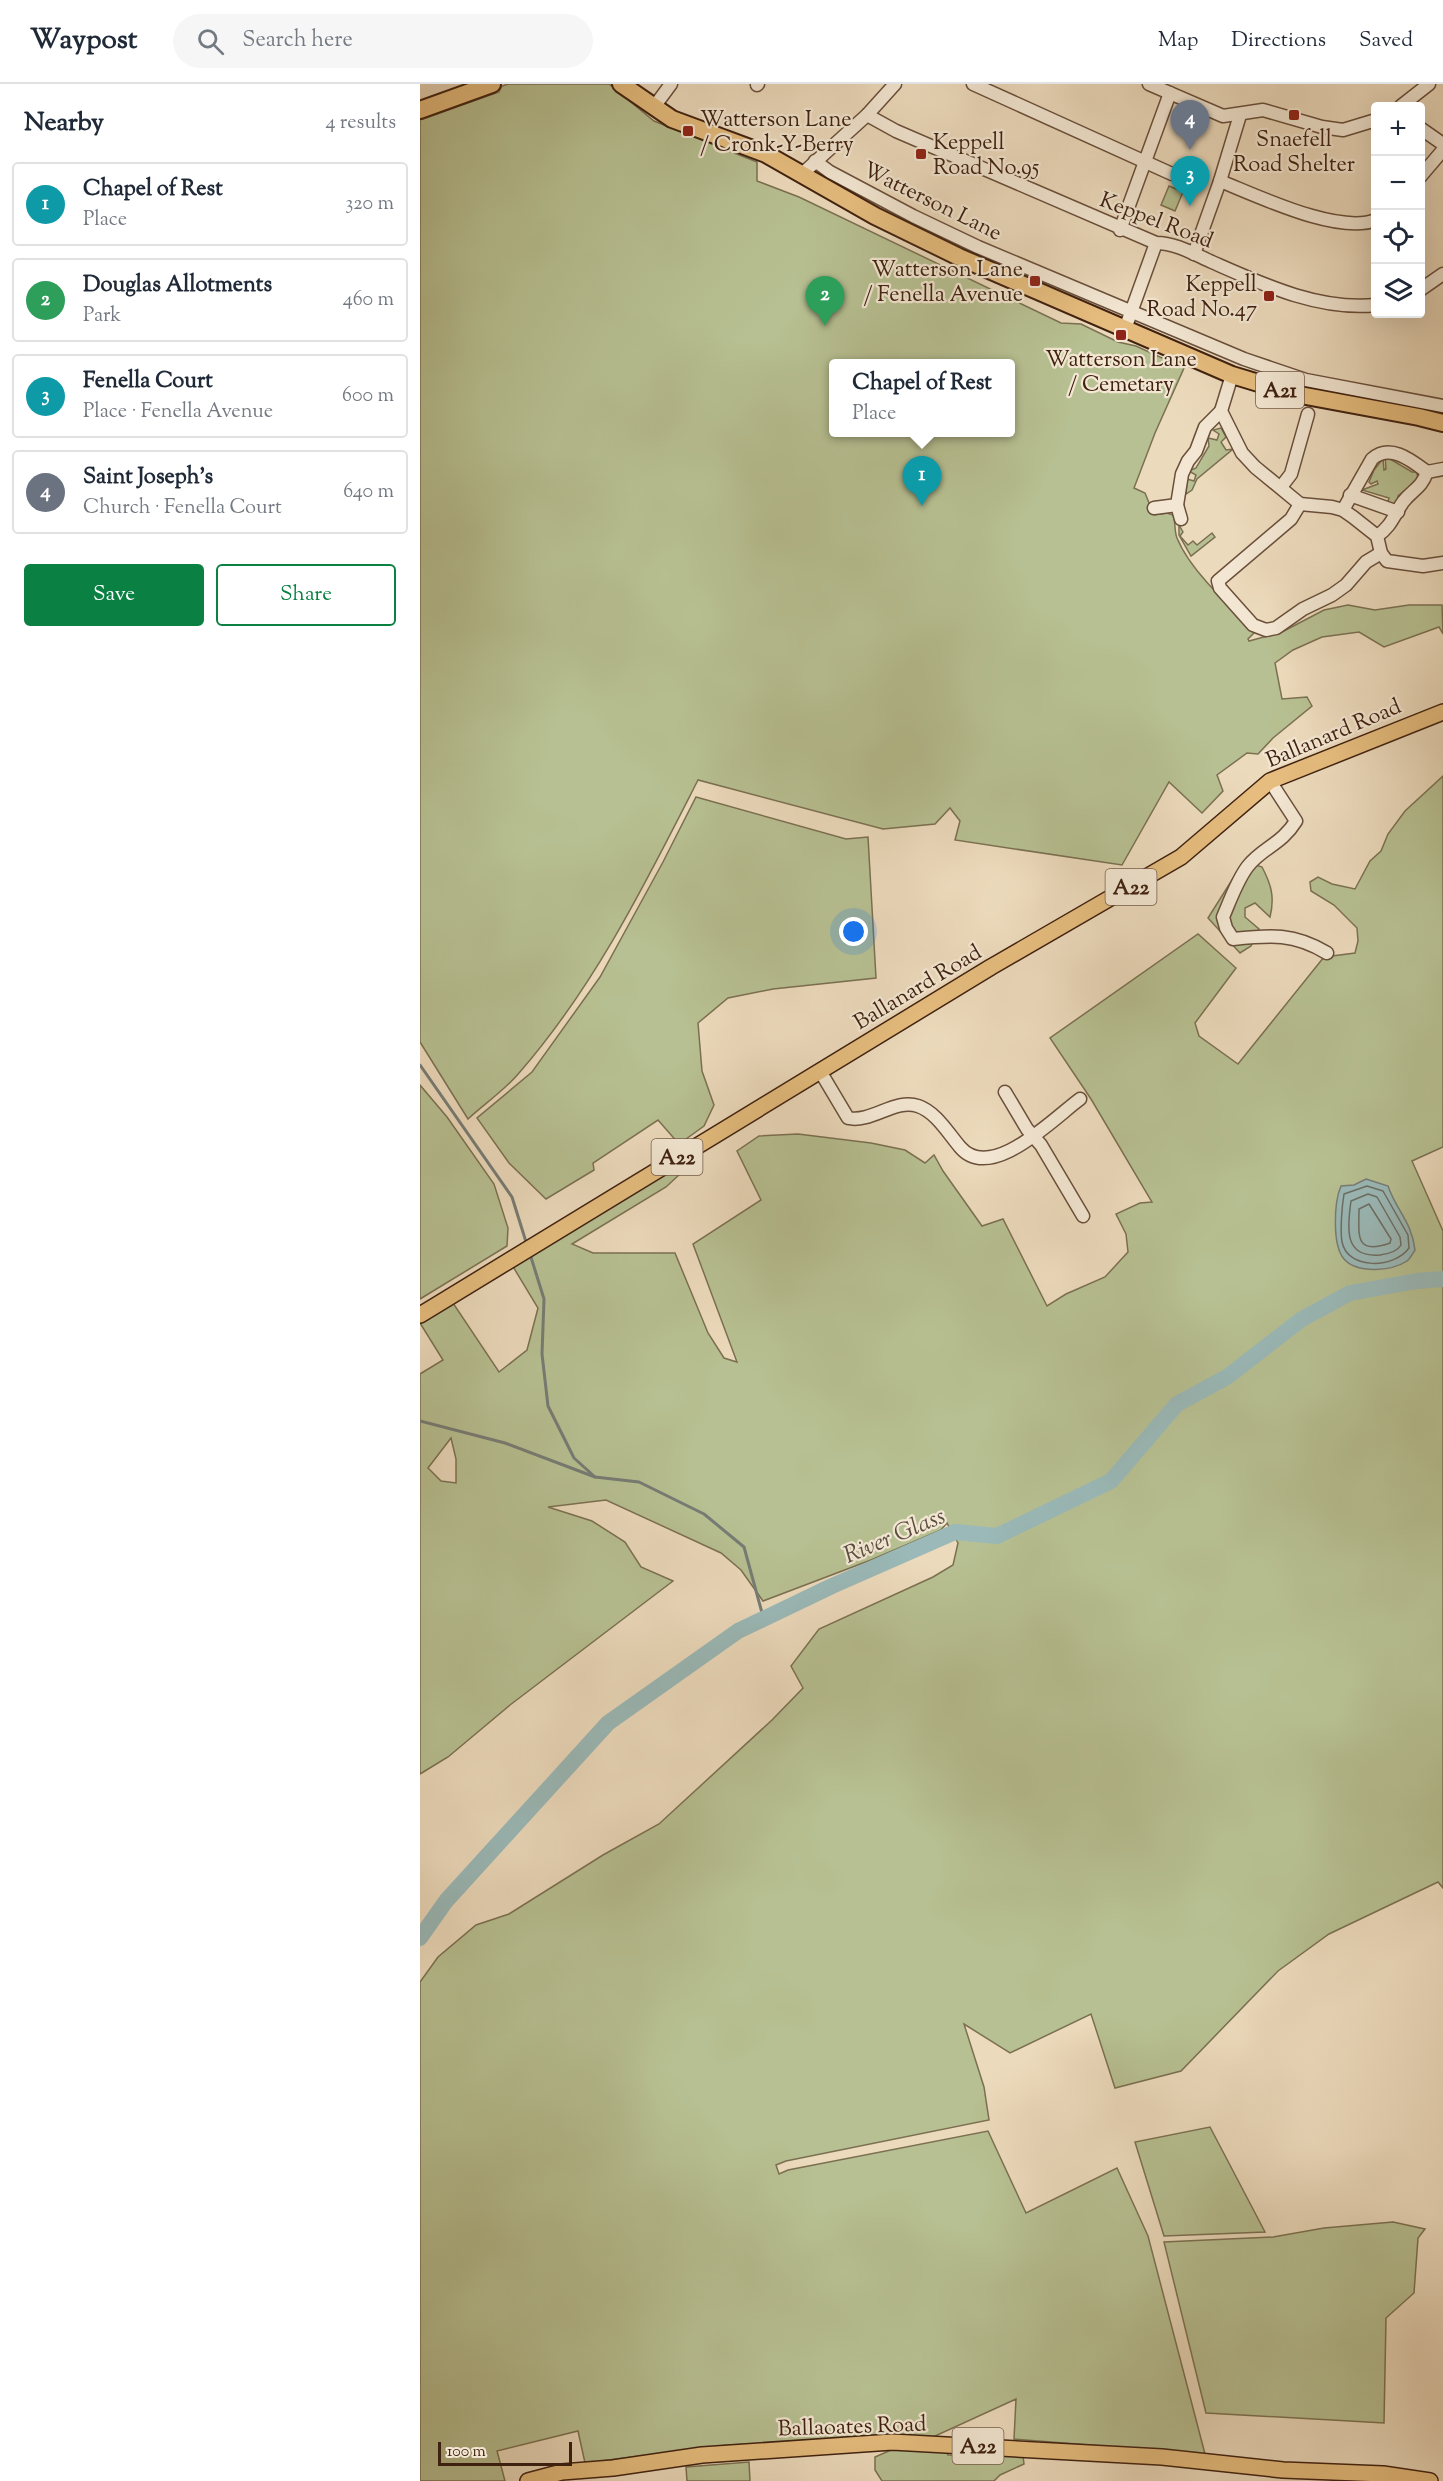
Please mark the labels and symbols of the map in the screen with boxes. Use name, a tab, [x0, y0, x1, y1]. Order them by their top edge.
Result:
pin: 4	[1170, 100, 1210, 150]
place label: Watterson Lane / Cronk-Y-Berry	[700, 105, 854, 162]
marker: Snaefell Road Shelter	[1287, 108, 1301, 122]
marker: Watterson Lane / Cronk-Y-Berry	[681, 124, 695, 138]
place label: Snaefell Road Shelter	[1233, 125, 1355, 182]
place label: Keppell Road No.95	[933, 128, 1040, 185]
marker: Keppell Road No.95	[914, 147, 928, 161]
street label: Watterson Lane	[857, 155, 1007, 250]
pin: 3	[1170, 156, 1210, 206]
street label: Keppel Road	[1094, 185, 1217, 258]
place label: Watterson Lane / Fenella Avenue	[864, 255, 1023, 312]
place label: Keppell Road No.47	[1147, 270, 1257, 327]
marker: Watterson Lane / Fenella Avenue	[1028, 274, 1042, 288]
pin: 2	[806, 276, 844, 326]
marker: Keppell Road No.47	[1262, 289, 1276, 303]
marker: Watterson Lane / Cemetary	[1114, 328, 1128, 342]
place label: Watterson Lane / Cemetary	[1045, 345, 1197, 402]
road number: A21	[1256, 372, 1304, 408]
pin: 1	[902, 456, 942, 506]
street label: Ballanard Road	[1262, 692, 1407, 778]
road number: A22	[1106, 869, 1156, 905]
your location	[839, 917, 868, 946]
street label: Ballanard Road	[849, 938, 989, 1039]
road number: A22	[652, 1139, 702, 1175]
water label: River Glass	[839, 1500, 951, 1573]
street label: Ballaoates Road	[777, 2409, 927, 2447]
road number: A22	[952, 2428, 1004, 2464]
scale bar	[438, 2439, 572, 2466]

